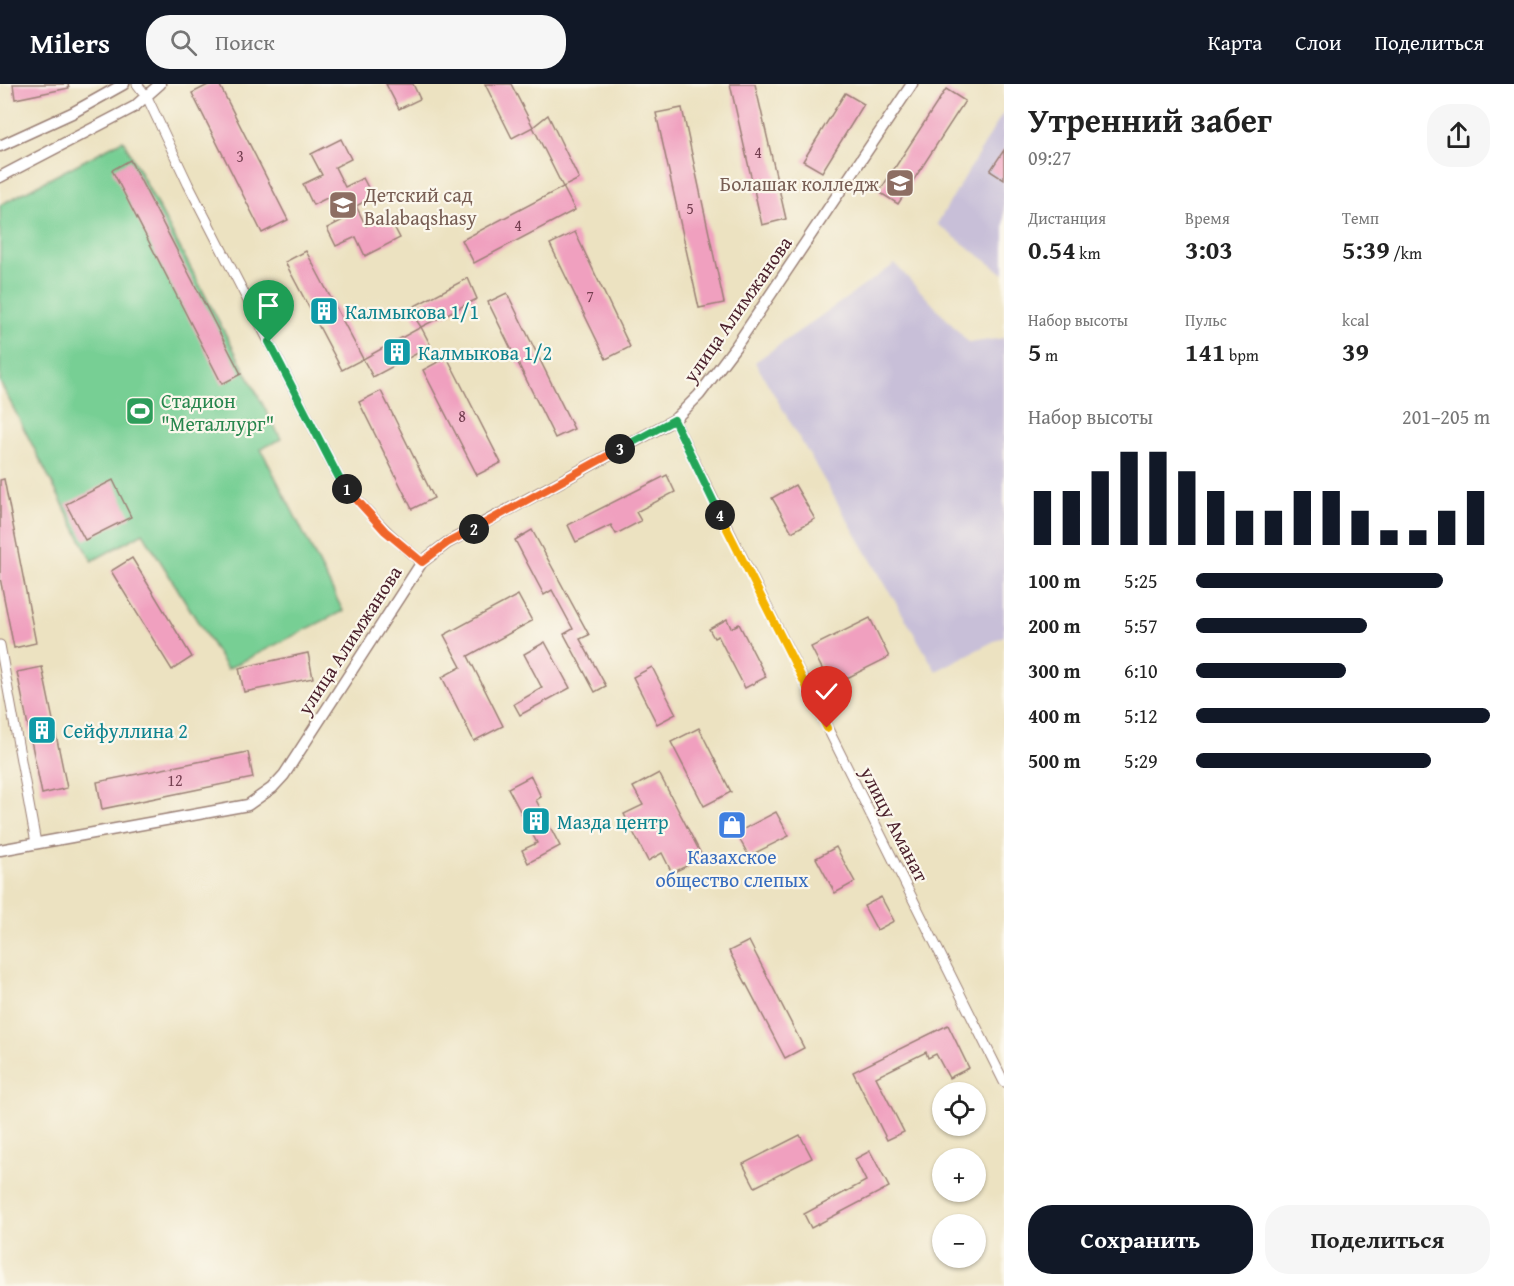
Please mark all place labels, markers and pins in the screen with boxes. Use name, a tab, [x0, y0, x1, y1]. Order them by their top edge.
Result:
school or university icon: Болашак колледж	[884, 167, 916, 199]
place label: Болашак колледж	[720, 169, 879, 198]
place label: Детский сад Balabaqshasy	[363, 180, 477, 232]
school or university icon: Детский сад Balabaqshasy	[327, 189, 359, 221]
pin	[243, 280, 294, 342]
building icon: Калмыкова 1/1	[308, 295, 340, 327]
place label: Калмыкова 1/1	[345, 297, 479, 326]
building icon: Калмыкова 1/2	[381, 336, 413, 368]
place label: Калмыкова 1/2	[418, 338, 552, 367]
place label: Стадион "Металлург"	[161, 386, 274, 438]
sports icon: Стадион "Металлург"	[124, 395, 156, 427]
pin: 3	[605, 434, 635, 464]
pin: 1	[332, 474, 362, 504]
pin: 4	[705, 500, 735, 530]
pin: 2	[459, 514, 489, 544]
pin	[801, 666, 852, 728]
building icon: Сейфуллина 2	[26, 714, 58, 746]
place label: Сейфуллина 2	[63, 716, 188, 745]
building icon: Мазда центр	[520, 805, 552, 837]
place label: Мазда центр	[557, 807, 669, 836]
shop icon: Казахское общество слепых	[716, 809, 748, 841]
place label: Казахское общество слепых	[656, 842, 809, 894]

